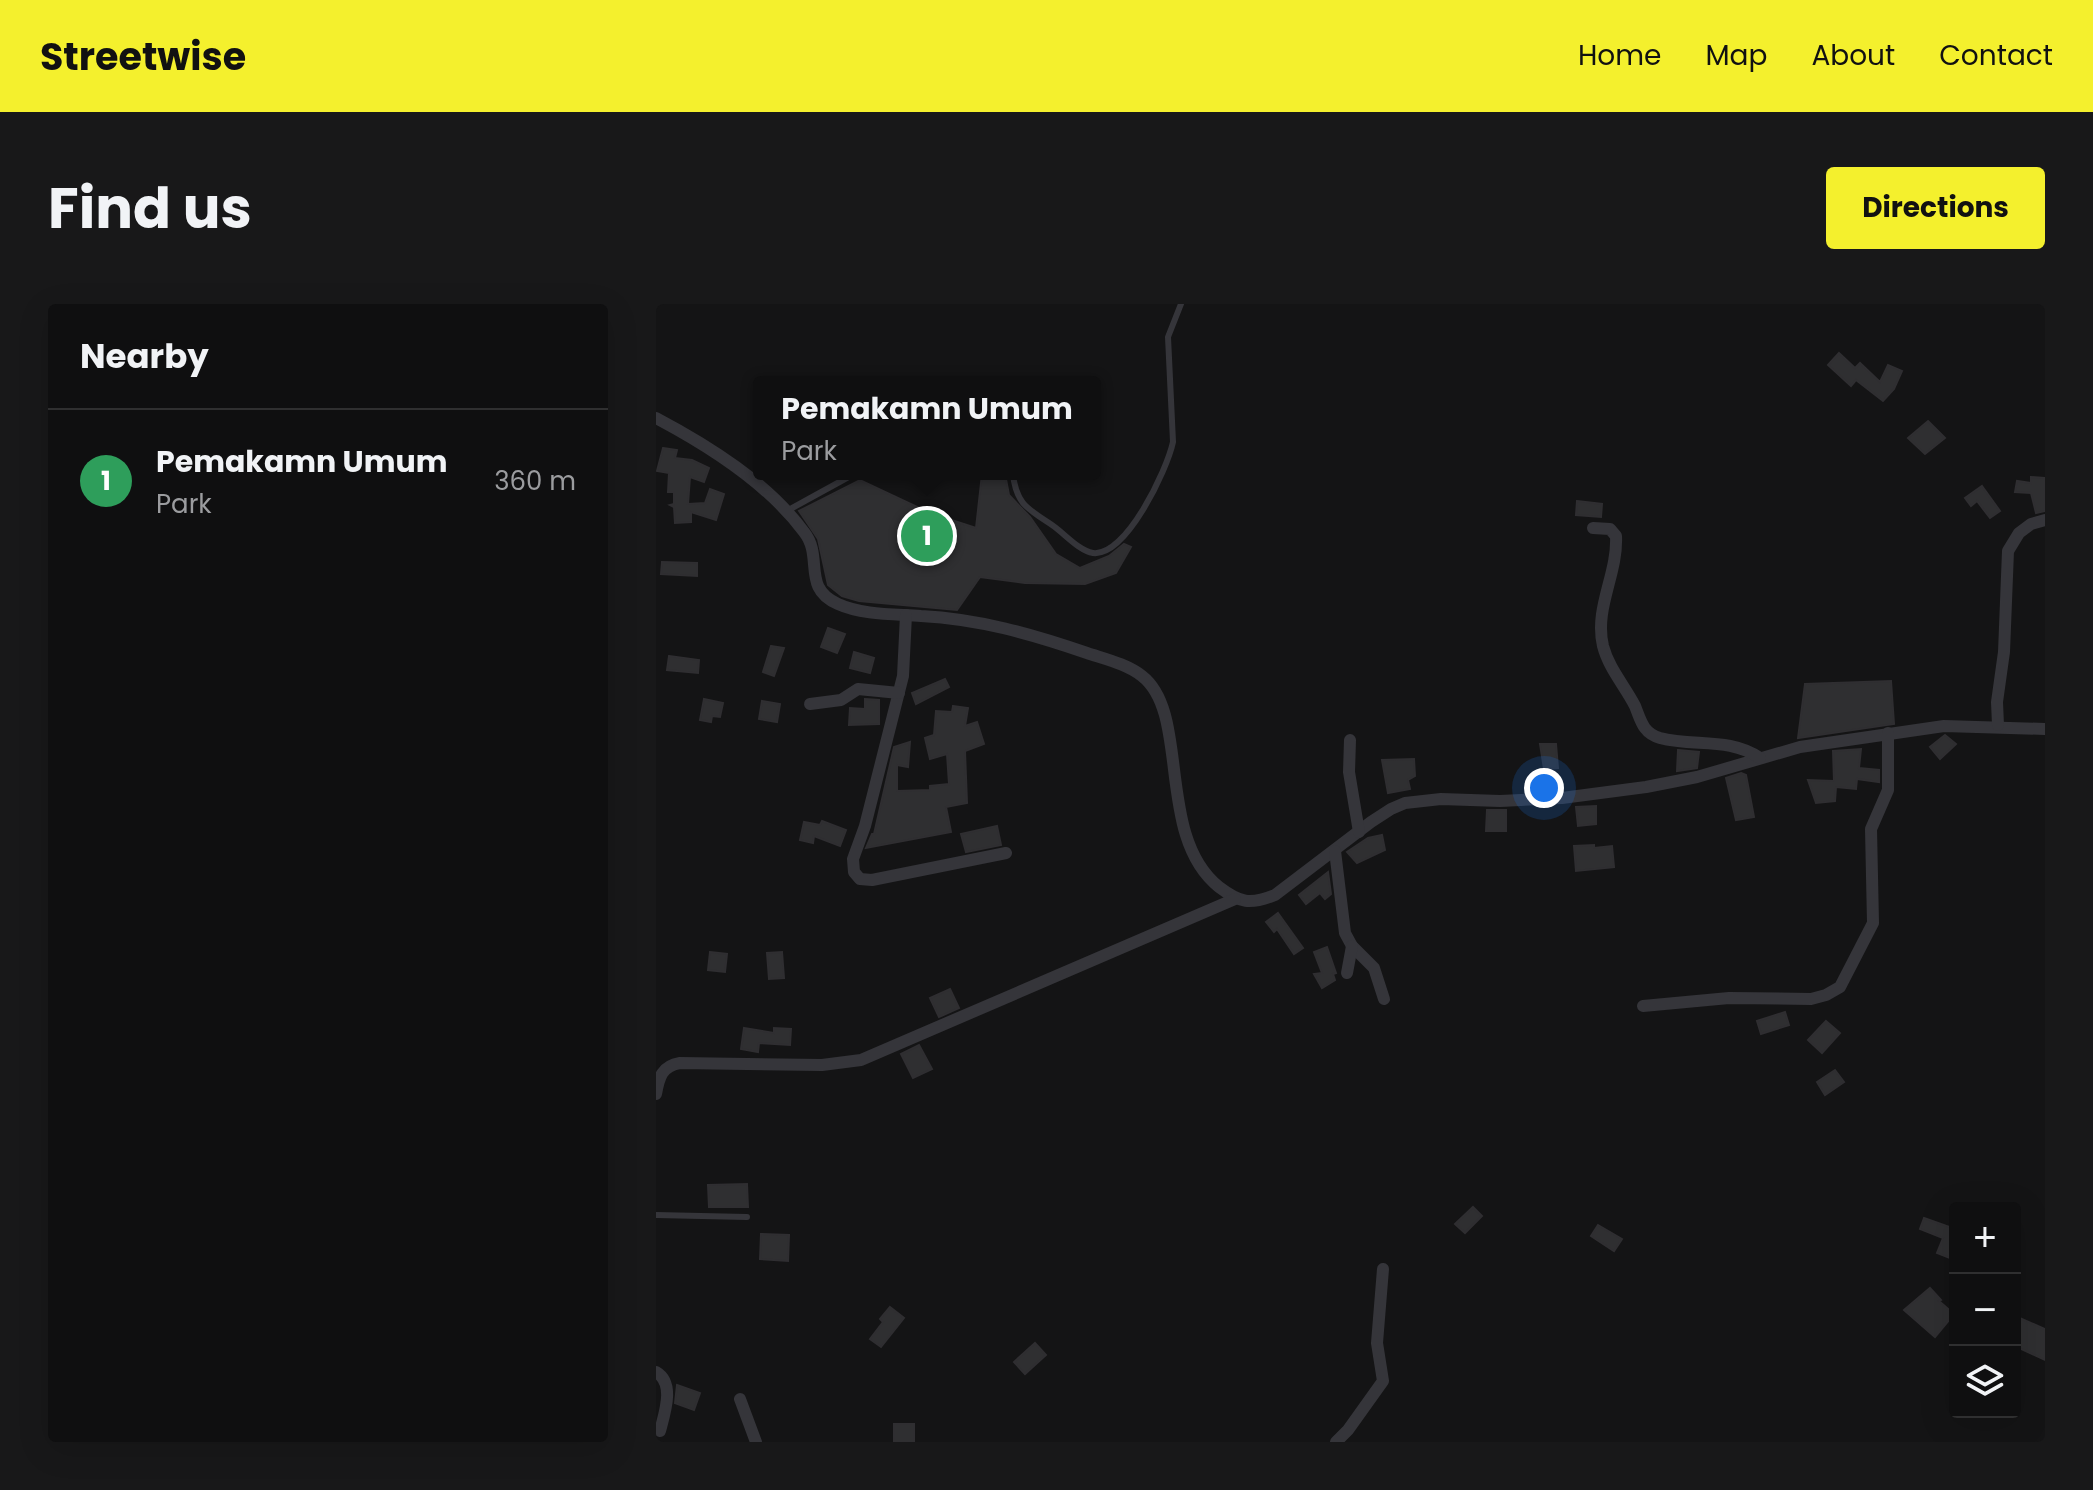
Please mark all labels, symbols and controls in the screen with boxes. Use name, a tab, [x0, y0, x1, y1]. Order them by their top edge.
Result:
text: Streetwise	[40, 30, 246, 83]
text: Home	[1578, 36, 1661, 75]
text: Map	[1705, 36, 1767, 75]
text: About	[1811, 36, 1895, 75]
text: Contact	[1939, 36, 2053, 75]
button: Directions	[1826, 167, 2045, 249]
text: Find us	[48, 169, 252, 248]
text: Nearby	[80, 332, 209, 380]
popup	[753, 376, 1101, 480]
text: Pemakamn Umum	[781, 387, 1073, 430]
text: Park	[781, 433, 837, 469]
text: Pemakamn Umum	[156, 440, 448, 483]
text: 1	[101, 463, 111, 499]
text: 360 m	[494, 463, 576, 499]
text: Park	[156, 486, 212, 522]
pin: 1	[901, 506, 953, 566]
your location	[1524, 768, 1564, 808]
map controls	[1949, 1202, 2021, 1418]
button: +	[1949, 1202, 2021, 1274]
button: −	[1949, 1274, 2021, 1346]
button: layers	[1949, 1346, 2021, 1418]

